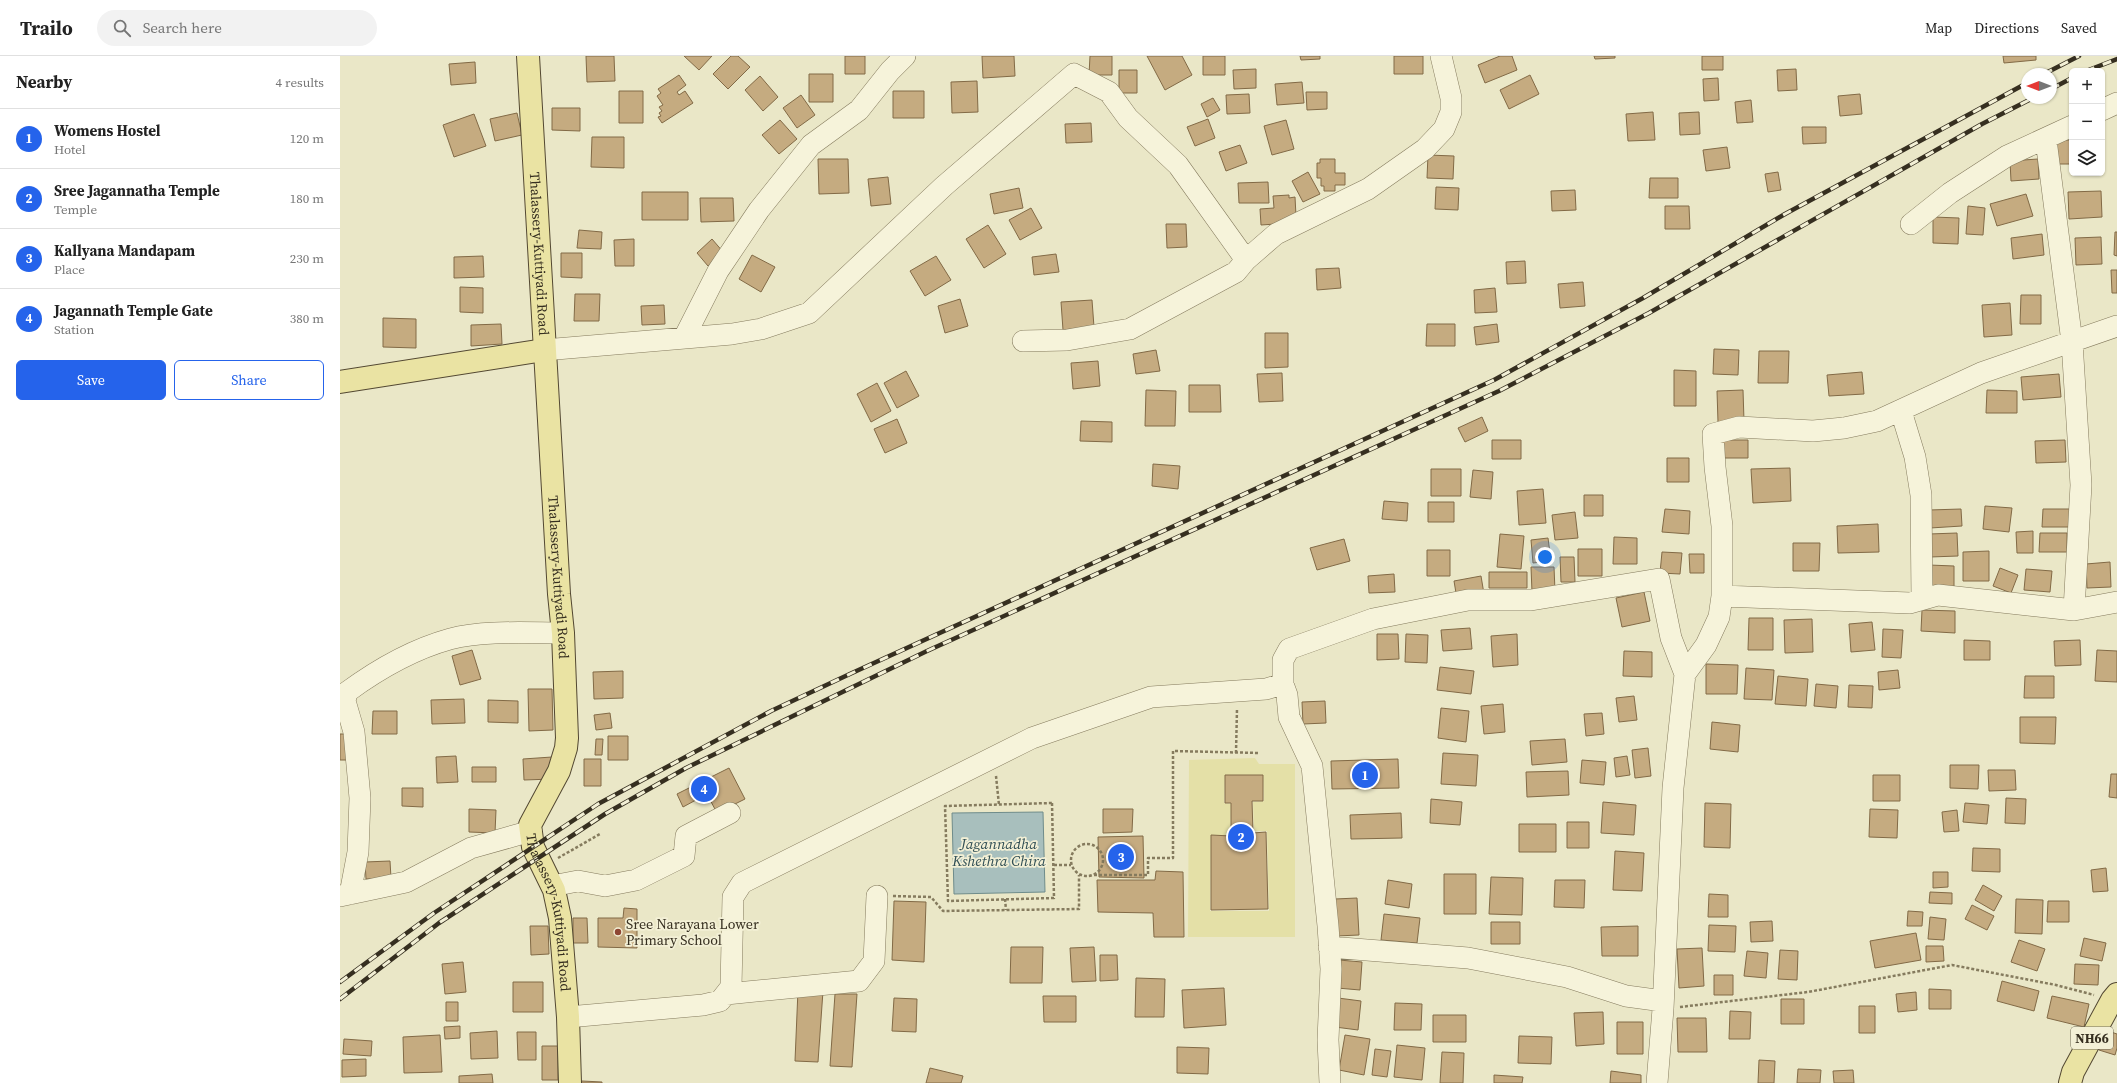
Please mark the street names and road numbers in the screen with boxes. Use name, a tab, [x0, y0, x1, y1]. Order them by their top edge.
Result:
street label: Thalassery-Kuttiyadi Road	[525, 171, 554, 336]
street label: Thalassery-Kuttiyadi Road	[543, 495, 574, 659]
street label: Thalassery-Kuttiyadi Road	[521, 832, 576, 992]
road number: NH66	[2071, 1027, 2113, 1049]

